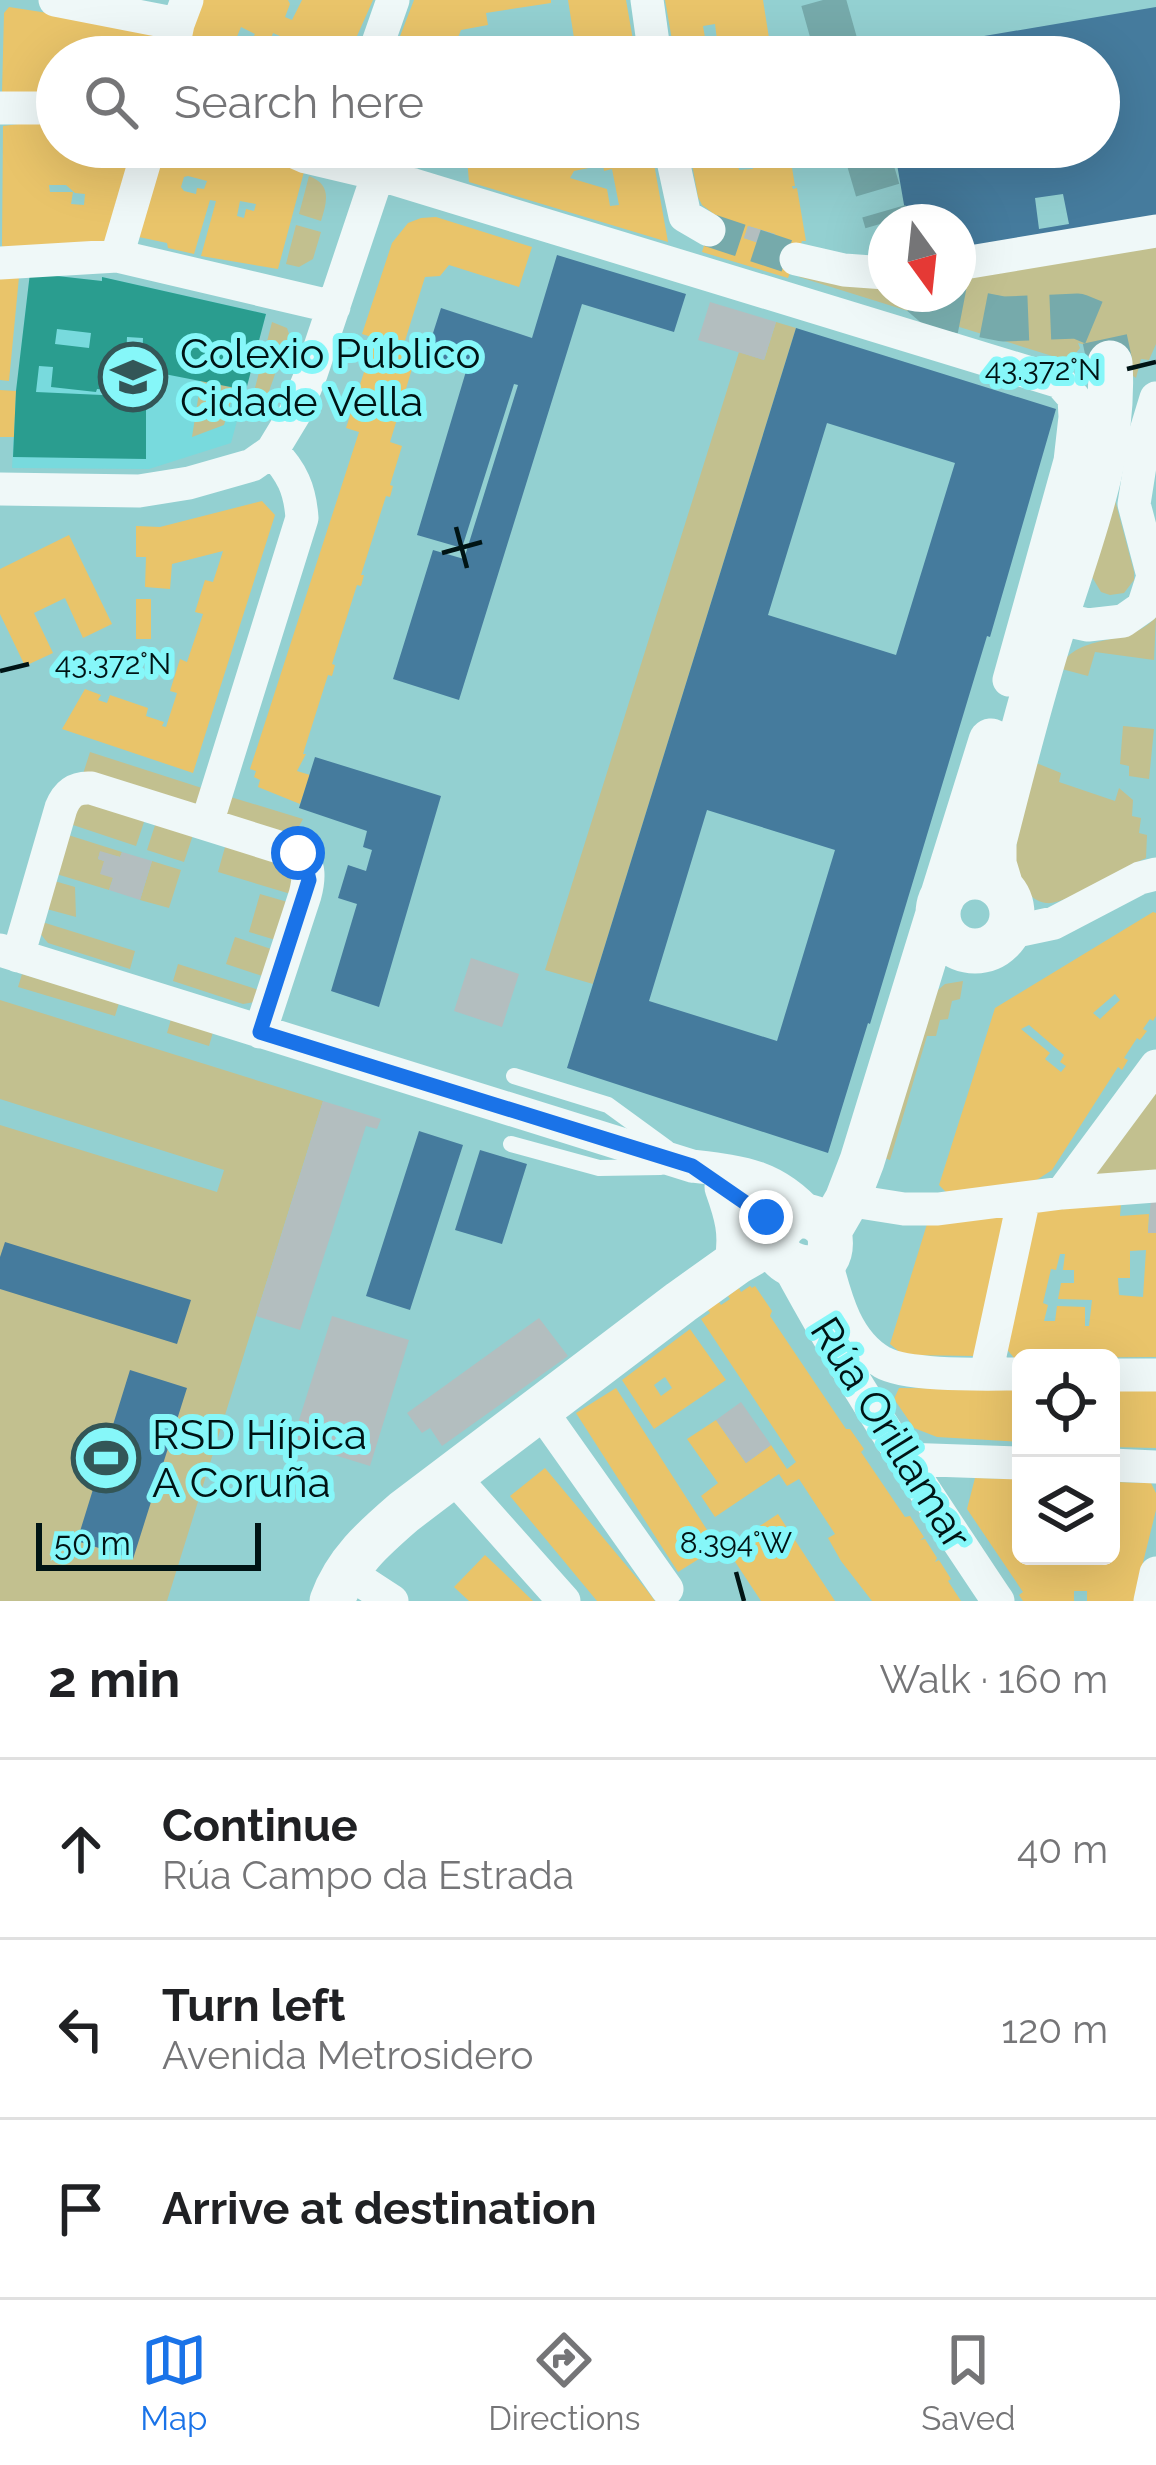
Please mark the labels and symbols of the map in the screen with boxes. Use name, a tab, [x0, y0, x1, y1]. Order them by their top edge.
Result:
north arrow	[868, 204, 976, 312]
place label: Colexio Público Cidade Vella	[180, 329, 480, 426]
school or university icon: Colexio Público Cidade Vella	[98, 342, 168, 412]
text: 43.372°N	[985, 352, 1101, 387]
text: 43.372°N	[55, 646, 171, 681]
route start	[271, 826, 325, 880]
route end	[739, 1190, 793, 1244]
street label: Rúa Orillamar	[801, 1309, 982, 1558]
place label: RSD Hípica A Coruña	[152, 1410, 367, 1507]
sports icon: RSD Hípica A Coruña	[71, 1423, 141, 1493]
scale bar	[36, 1517, 261, 1570]
text: 8.394°W	[680, 1525, 793, 1560]

